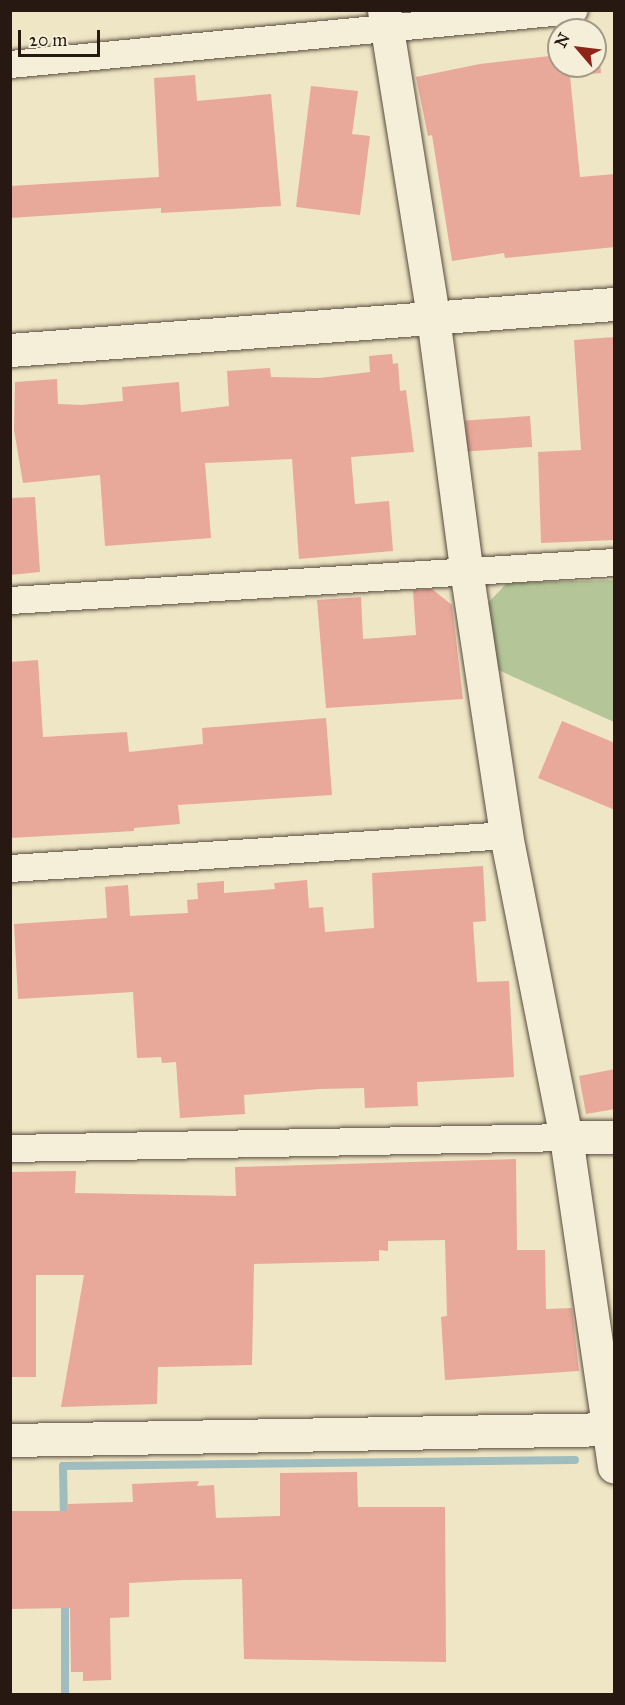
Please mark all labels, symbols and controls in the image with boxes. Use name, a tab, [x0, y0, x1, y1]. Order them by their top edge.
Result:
scale bar	[21, 18, 104, 56]
north arrow	[547, 18, 607, 78]
text: 20 m	[29, 29, 67, 51]
text: N	[551, 30, 574, 51]

